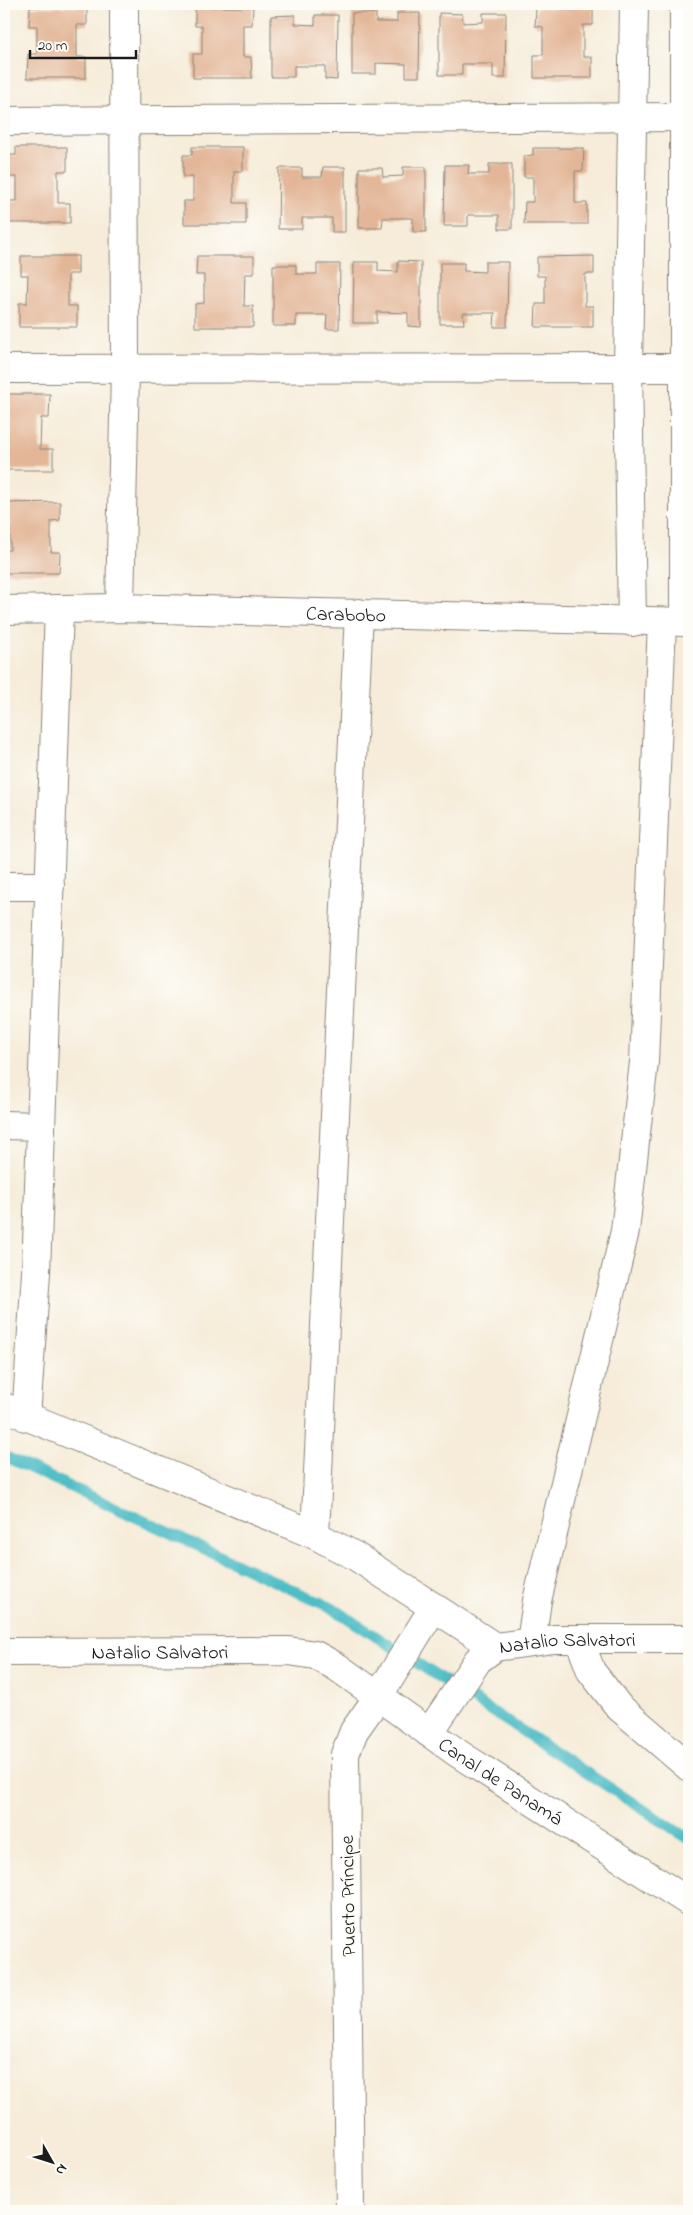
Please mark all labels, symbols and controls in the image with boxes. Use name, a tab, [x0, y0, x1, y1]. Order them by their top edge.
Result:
scale bar	[30, 28, 136, 60]
text: 20 m	[38, 35, 68, 57]
street label: Carabobo	[305, 601, 386, 632]
street label: Natalio Salvatori	[498, 1627, 636, 1663]
street label: Natalio Salvatori	[92, 1639, 228, 1669]
street label: Canal de Panamá	[431, 1731, 568, 1834]
street label: Puerto Príncipe	[334, 1835, 365, 1957]
north arrow	[28, 2138, 78, 2188]
text: N	[50, 2159, 72, 2180]

